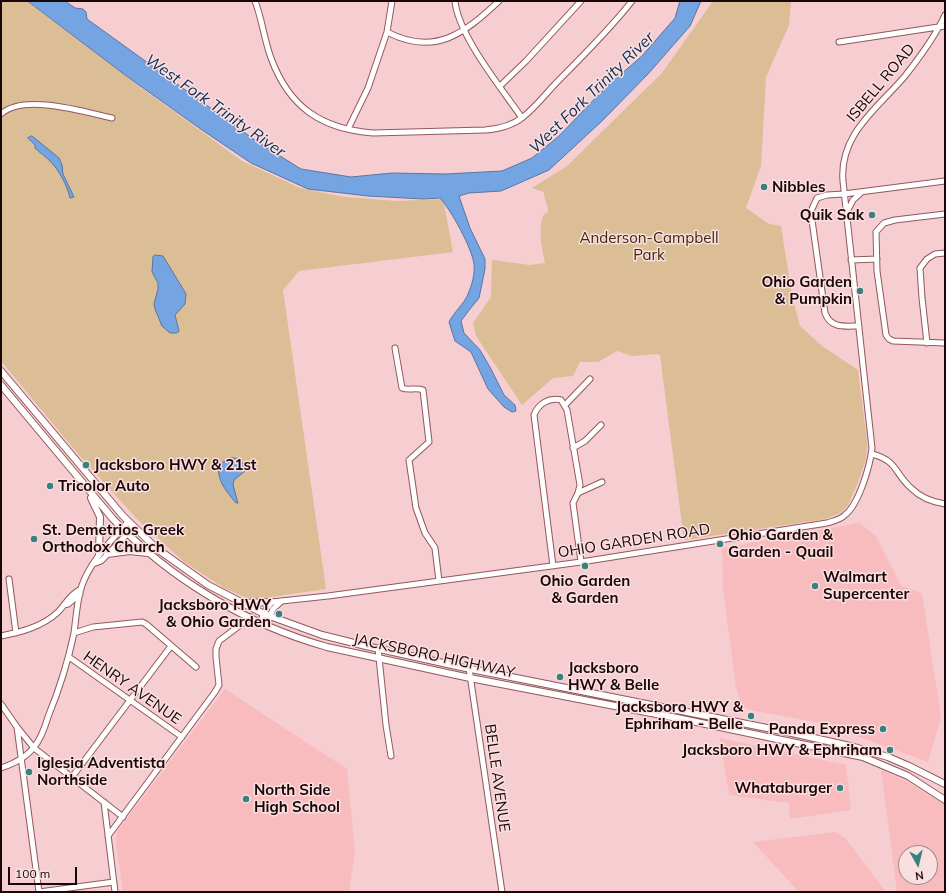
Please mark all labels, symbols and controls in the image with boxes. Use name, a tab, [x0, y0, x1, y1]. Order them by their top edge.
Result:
water label: West Fork Trinity River	[525, 28, 659, 158]
street label: ISBELL ROAD	[843, 40, 919, 126]
water label: West Fork Trinity River	[141, 50, 289, 162]
place label: Nibbles	[772, 178, 825, 196]
marker: Nibbles	[759, 182, 769, 192]
place label: Quik Sak	[800, 206, 864, 224]
marker: Quik Sak	[867, 210, 877, 220]
park label: Anderson-Campbell Park	[579, 229, 719, 264]
place label: Ohio Garden & Pumpkin	[762, 273, 852, 308]
marker: Ohio Garden & Pumpkin	[855, 286, 865, 296]
place label: Jacksboro HWY & 21st	[94, 456, 257, 474]
marker: Jacksboro HWY & 21st	[81, 460, 91, 470]
place label: Tricolor Auto	[58, 477, 150, 495]
marker: Tricolor Auto	[45, 481, 55, 491]
street label: OHIO GARDEN ROAD	[557, 520, 711, 562]
place label: St. Demetrios Greek Orthodox Church	[42, 521, 184, 556]
place label: Ohio Garden & Garden - Quail	[728, 526, 833, 561]
marker: St. Demetrios Greek Orthodox Church	[29, 534, 39, 544]
marker: Ohio Garden & Garden - Quail	[715, 539, 725, 549]
marker: Ohio Garden & Garden	[580, 561, 590, 571]
place label: Walmart Supercenter	[823, 568, 909, 603]
place label: Ohio Garden & Garden	[540, 572, 630, 607]
marker: Walmart Supercenter	[810, 581, 820, 591]
place label: Jacksboro HWY & Ohio Garden	[158, 596, 271, 631]
marker: Jacksboro HWY & Ohio Garden	[274, 609, 284, 619]
street label: JACKSBORO HIGHWAY	[351, 630, 517, 682]
street label: HENRY AVENUE	[80, 648, 184, 728]
place label: Jacksboro HWY & Belle	[568, 659, 659, 694]
marker: Jacksboro HWY & Belle	[555, 672, 565, 682]
place label: Jacksboro HWY & Ephriham - Belle	[616, 698, 743, 733]
marker: Jacksboro HWY & Ephriham - Belle	[746, 711, 756, 721]
place label: Panda Express	[769, 720, 875, 738]
street label: BELLE AVENUE	[481, 723, 513, 833]
marker: Panda Express	[878, 724, 888, 734]
place label: Jacksboro HWY & Ephriham	[682, 741, 882, 759]
marker: Jacksboro HWY & Ephriham	[885, 745, 895, 755]
place label: Iglesia Adventista Northside	[37, 754, 165, 789]
marker: Iglesia Adventista Northside	[24, 767, 34, 777]
place label: Whataburger	[734, 779, 832, 797]
place label: North Side High School	[254, 781, 340, 816]
marker: Whataburger	[835, 783, 845, 793]
marker: North Side High School	[241, 794, 251, 804]
north arrow	[898, 845, 938, 885]
scale bar	[10, 859, 79, 885]
text: 100 m	[15, 866, 50, 881]
text: N	[914, 868, 925, 883]

